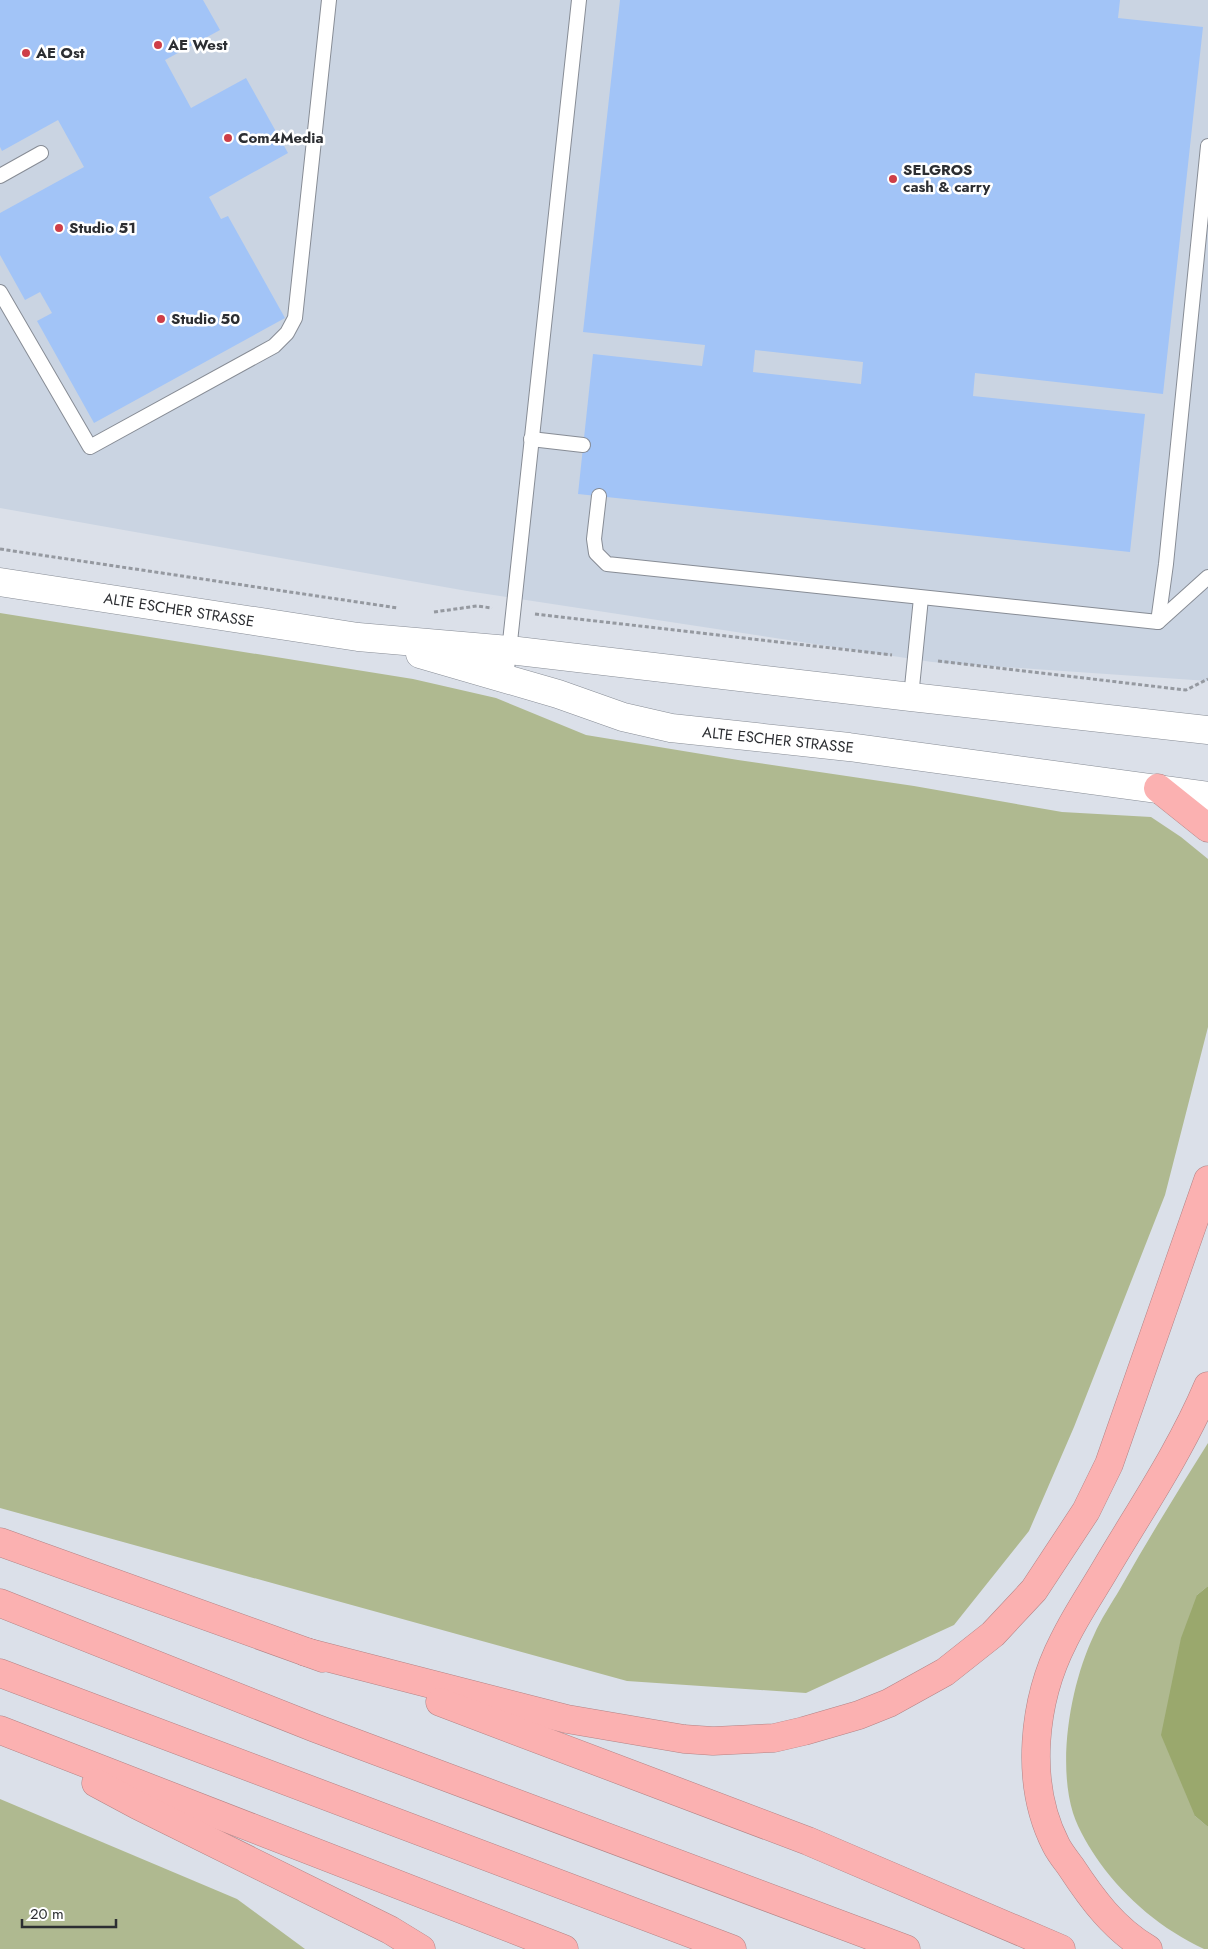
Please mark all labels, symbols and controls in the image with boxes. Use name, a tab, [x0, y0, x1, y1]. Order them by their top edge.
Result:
place label: AE West	[167, 34, 228, 56]
marker: AE West	[152, 39, 164, 51]
place label: AE Ost	[35, 42, 85, 64]
marker: AE Ost	[20, 47, 32, 59]
place label: Com4Media	[238, 127, 324, 149]
marker: Com4Media	[222, 132, 234, 144]
place label: SELGROS cash & carry	[903, 159, 990, 198]
marker: SELGROS cash & carry	[887, 173, 899, 185]
place label: Studio 51	[69, 217, 136, 239]
marker: Studio 51	[53, 222, 65, 234]
place label: Studio 50	[171, 308, 240, 330]
marker: Studio 50	[155, 313, 167, 325]
street label: ALTE ESCHER STRASSE	[102, 587, 256, 633]
street label: ALTE ESCHER STRASSE	[701, 721, 855, 759]
scale bar	[22, 1896, 116, 1928]
text: 20 m	[30, 1903, 64, 1925]

